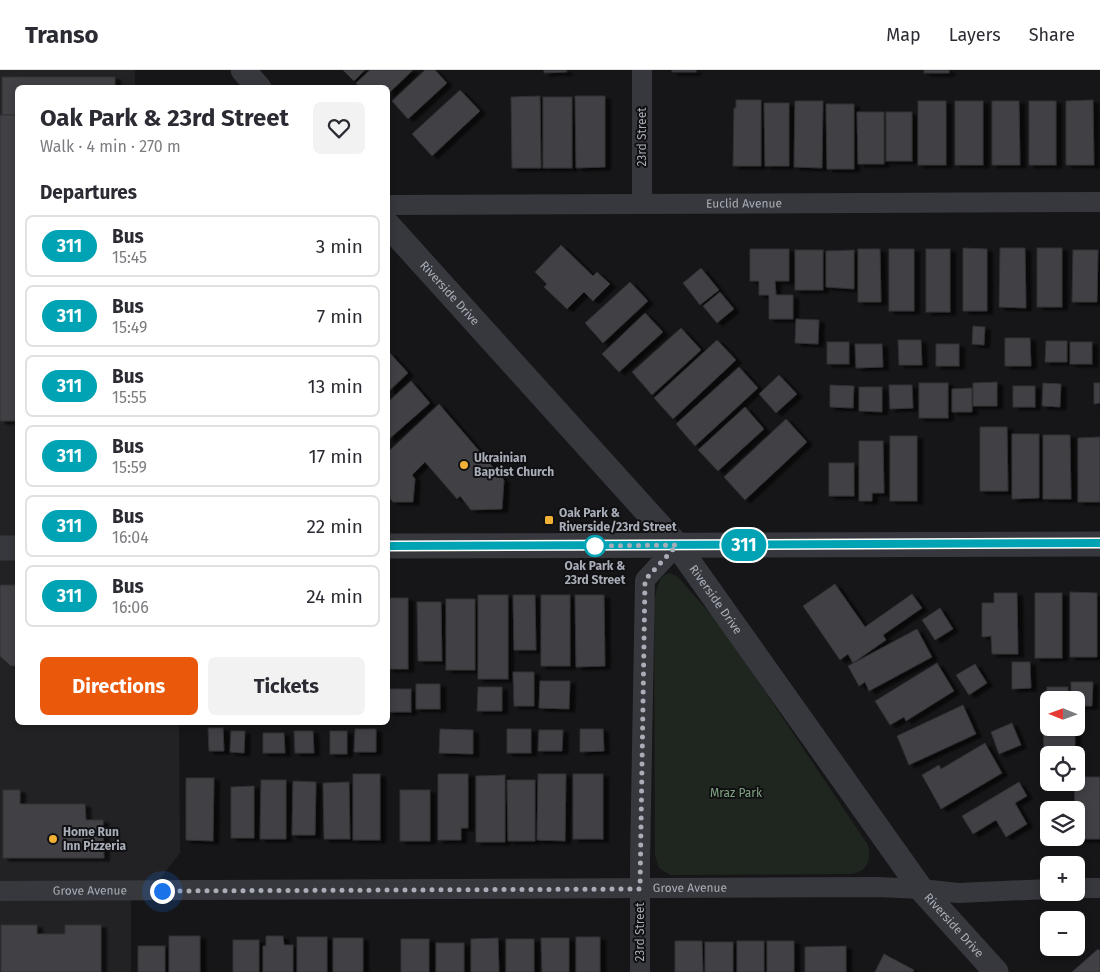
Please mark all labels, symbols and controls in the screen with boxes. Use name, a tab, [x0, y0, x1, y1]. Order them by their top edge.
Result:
text: Transo	[25, 21, 99, 49]
text: Map	[886, 24, 921, 46]
text: Layers	[949, 24, 1001, 46]
text: Share	[1029, 24, 1075, 46]
button: heart	[313, 102, 365, 154]
text: Oak Park & 23rd Street	[40, 104, 289, 132]
street label: 23rd Street	[635, 107, 649, 167]
text: Walk · 4 min · 270 m	[40, 137, 181, 156]
text: Departures	[40, 181, 137, 204]
street label: Euclid Avenue	[706, 196, 782, 211]
text: Bus	[112, 225, 144, 248]
text: 311	[57, 235, 82, 257]
text: 3 min	[316, 235, 363, 258]
text: 15:45	[112, 248, 147, 267]
street label: Riverside Drive	[417, 258, 482, 328]
text: Bus	[112, 295, 144, 318]
text: 311	[57, 305, 82, 327]
text: 7 min	[317, 305, 363, 328]
text: 15:49	[112, 318, 147, 337]
text: Bus	[112, 365, 144, 388]
text: 311	[57, 375, 82, 397]
text: 13 min	[307, 375, 363, 398]
text: 15:55	[112, 388, 147, 407]
text: Bus	[112, 435, 144, 458]
text: 311	[57, 445, 82, 467]
text: 17 min	[309, 445, 363, 468]
place label: Ukrainian Baptist Church	[474, 451, 554, 479]
text: 15:59	[112, 458, 147, 477]
marker: Ukrainian Baptist Church	[458, 459, 470, 471]
text: Bus	[112, 505, 144, 528]
place label: Oak Park & Riverside/23rd Street	[559, 506, 677, 534]
marker: Oak Park & Riverside/23rd Street	[543, 514, 555, 526]
text: 311	[57, 515, 82, 537]
text: 22 min	[306, 515, 363, 538]
text: 16:04	[112, 528, 149, 547]
line badge: 311	[715, 529, 773, 561]
text: 311	[731, 534, 757, 556]
marker: Oak Park & 23rd Street	[584, 535, 606, 557]
place label: Oak Park & 23rd Street	[565, 559, 626, 587]
street label: Riverside Drive	[686, 562, 745, 637]
text: Bus	[112, 575, 144, 598]
text: 311	[57, 585, 82, 607]
text: 24 min	[306, 585, 363, 608]
text: 16:06	[112, 598, 149, 617]
button: Directions	[40, 657, 198, 715]
button: Tickets	[208, 657, 365, 715]
north arrow	[1040, 691, 1085, 736]
map controls	[1040, 691, 1085, 956]
button: locate	[1040, 746, 1085, 791]
park label: Mraz Park	[710, 786, 763, 800]
button: layers	[1040, 801, 1085, 846]
place label: Home Run Inn Pizzeria	[63, 825, 127, 853]
marker: Home Run Inn Pizzeria	[47, 833, 59, 845]
button: +	[1040, 856, 1085, 901]
your location	[150, 879, 175, 904]
street label: Grove Avenue	[653, 881, 727, 895]
street label: Grove Avenue	[53, 883, 127, 898]
street label: Riverside Drive	[921, 890, 986, 960]
street label: 23rd Street	[633, 902, 647, 962]
button: −	[1040, 911, 1085, 956]

